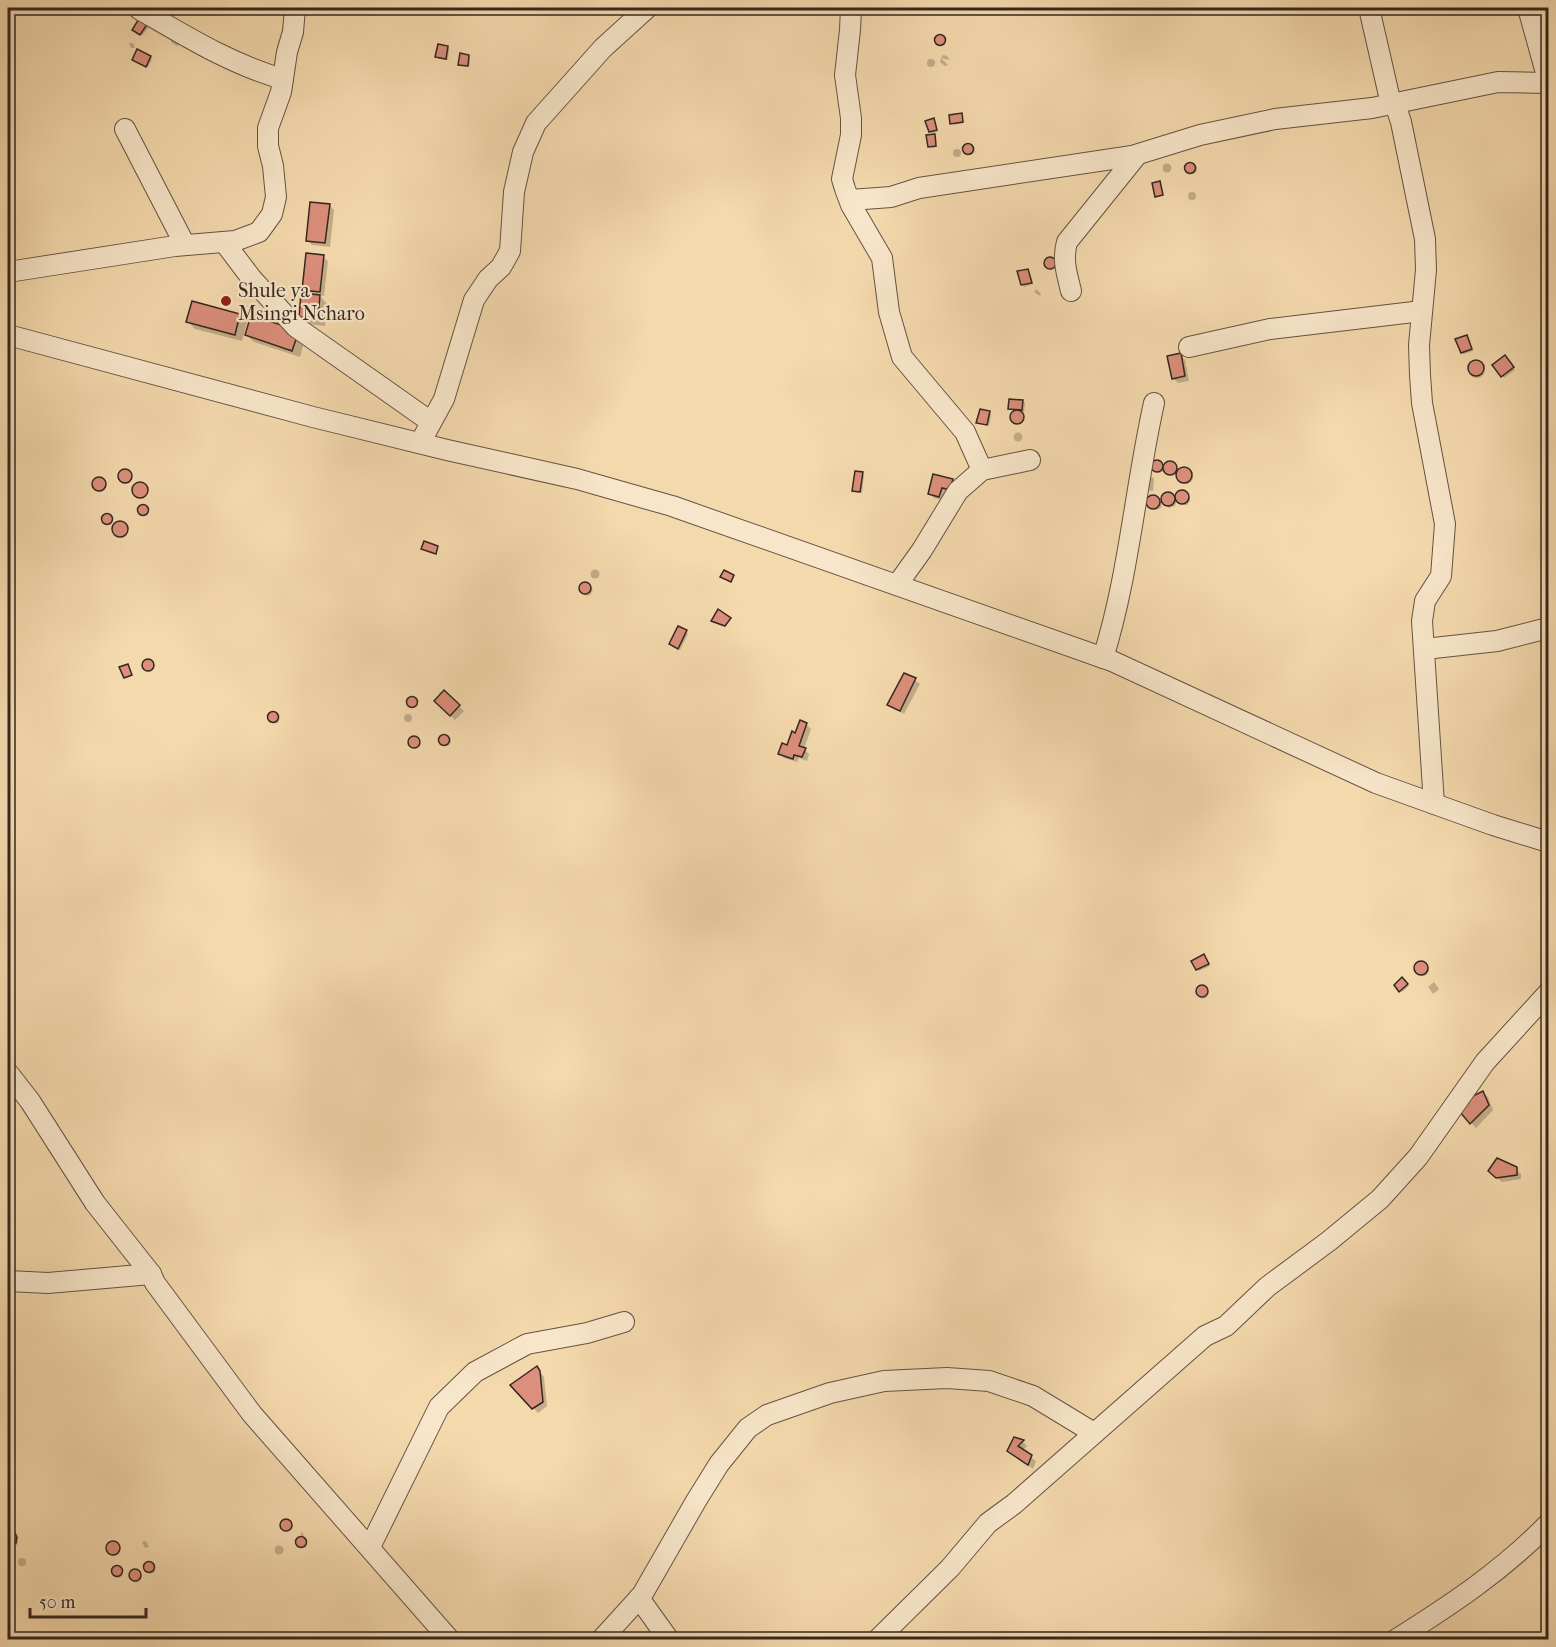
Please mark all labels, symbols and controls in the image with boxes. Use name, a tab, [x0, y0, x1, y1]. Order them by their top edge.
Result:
place label: Shule ya Msingi Ncharo	[238, 279, 365, 325]
marker: Shule ya Msingi Ncharo	[219, 294, 233, 308]
scale bar	[30, 1581, 146, 1619]
text: 50 m	[39, 1592, 76, 1613]

